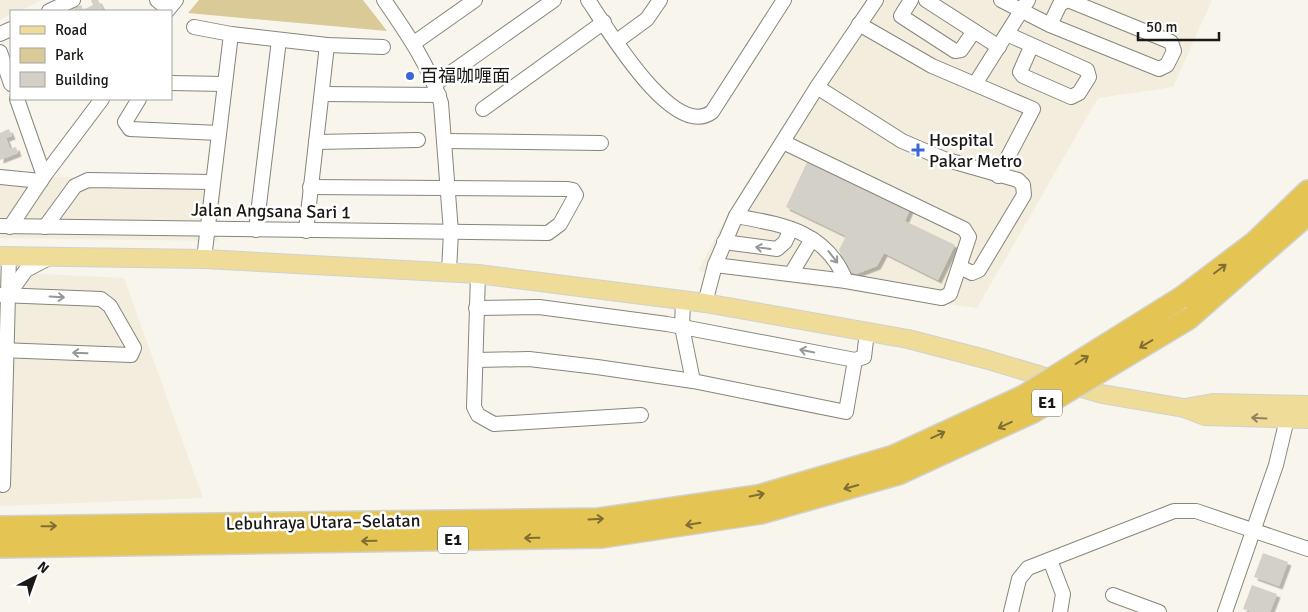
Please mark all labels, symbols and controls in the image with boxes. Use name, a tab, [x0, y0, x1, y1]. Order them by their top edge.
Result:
legend	[10, 10, 172, 100]
scale bar	[1138, 10, 1219, 42]
text: 50 m	[1146, 18, 1177, 36]
text: Road	[55, 21, 87, 39]
text: Park	[55, 46, 84, 64]
place label: 百福咖喱面	[420, 65, 510, 87]
marker: 百福咖喱面	[404, 70, 416, 82]
text: Building	[55, 71, 109, 89]
place label: Hospital Pakar Metro	[929, 129, 1022, 172]
marker: Hospital Pakar Metro	[911, 143, 925, 157]
street label: Jalan Angsana Sari 1	[191, 199, 351, 223]
one-way arrow	[755, 242, 771, 252]
one-way arrow	[827, 250, 838, 263]
one-way arrow	[1213, 264, 1227, 274]
one-way arrow	[49, 293, 65, 302]
one-way arrow	[1139, 340, 1153, 350]
one-way arrow	[800, 346, 816, 355]
one-way arrow	[72, 349, 88, 358]
one-way arrow	[1075, 354, 1089, 365]
road number: E1	[1032, 389, 1062, 416]
one-way arrow	[1252, 413, 1268, 423]
one-way arrow	[998, 420, 1013, 430]
one-way arrow	[930, 430, 945, 440]
one-way arrow	[843, 483, 859, 493]
one-way arrow	[748, 490, 764, 499]
street label: Lebuhraya Utara–Selatan	[225, 509, 421, 535]
one-way arrow	[588, 514, 604, 523]
one-way arrow	[685, 519, 701, 529]
one-way arrow	[40, 521, 56, 531]
road number: E1	[438, 526, 468, 554]
one-way arrow	[524, 534, 540, 543]
one-way arrow	[361, 536, 378, 546]
north arrow	[10, 552, 60, 602]
text: N	[34, 558, 52, 577]

